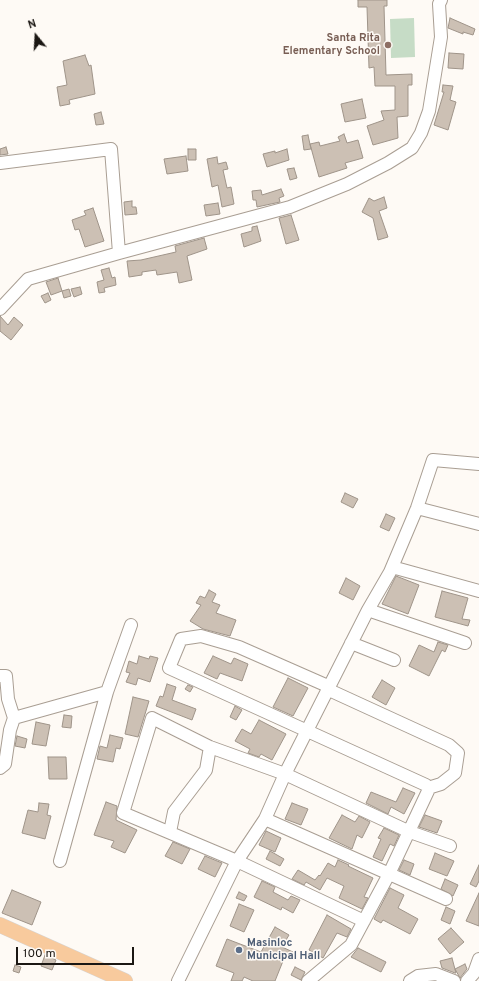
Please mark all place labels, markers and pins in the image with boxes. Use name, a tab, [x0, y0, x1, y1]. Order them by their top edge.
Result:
place label: Santa Rita Elementary School	[283, 32, 380, 58]
marker: Santa Rita Elementary School	[383, 40, 393, 50]
place label: Masinloc Municipal Hall	[247, 937, 320, 963]
marker: Masinloc Municipal Hall	[234, 945, 244, 955]

